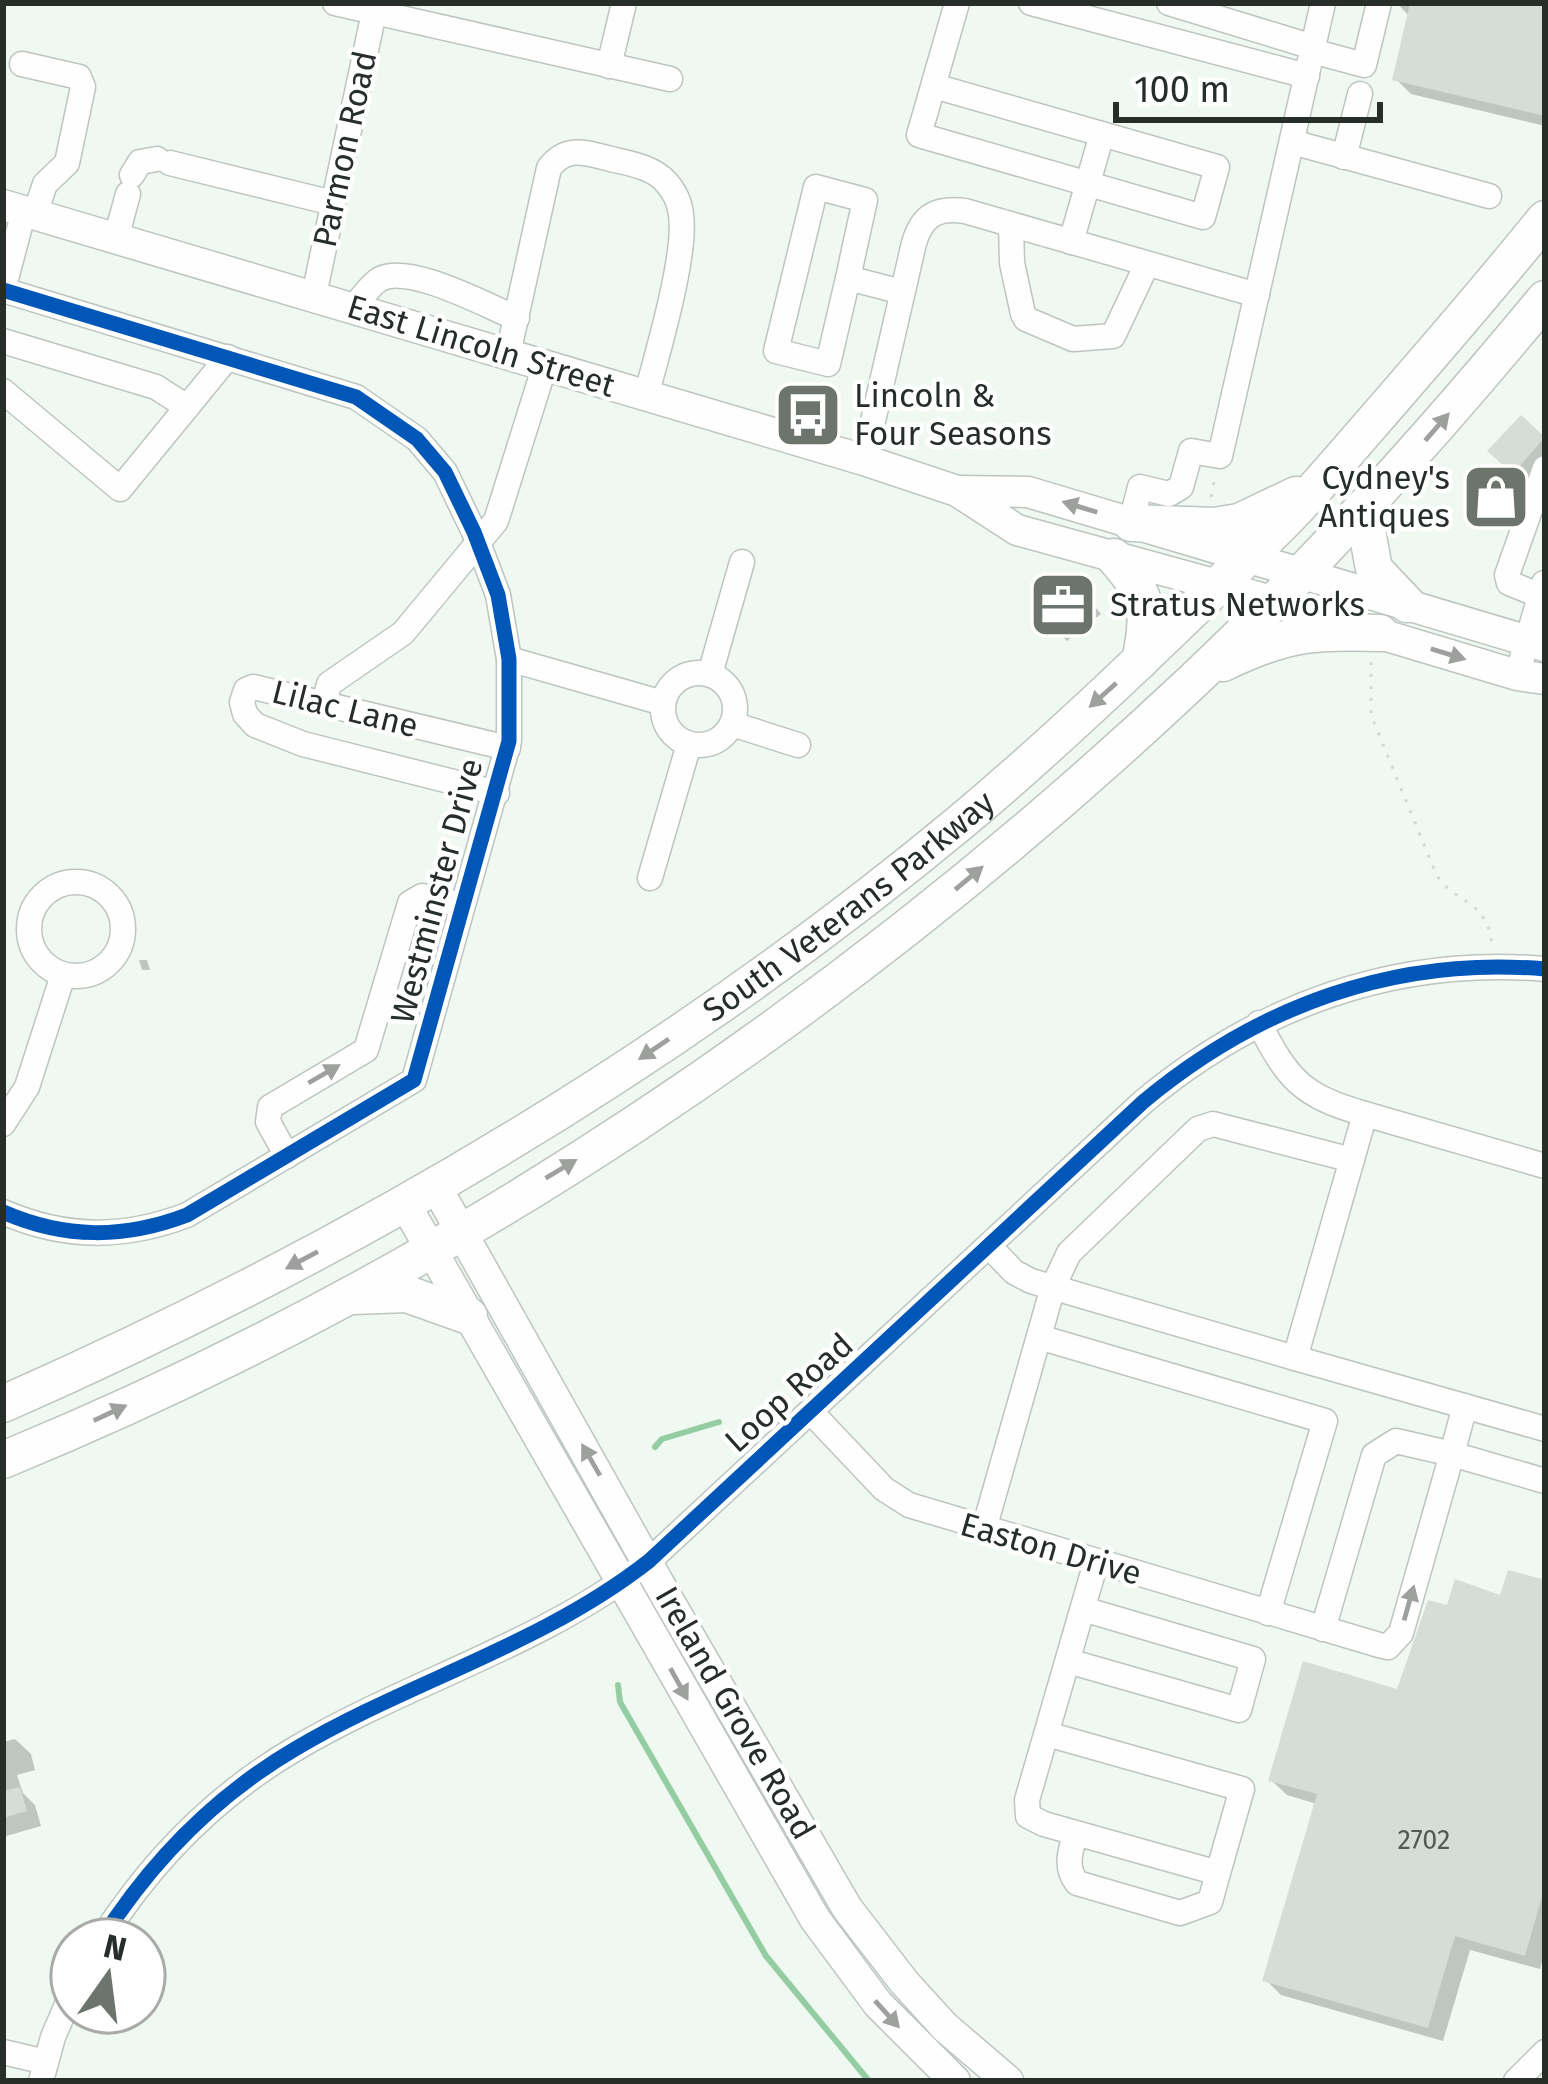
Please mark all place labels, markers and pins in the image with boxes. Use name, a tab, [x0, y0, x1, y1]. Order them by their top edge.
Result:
place label: Lincoln & Four Seasons	[854, 376, 1052, 454]
bus stop icon: Lincoln & Four Seasons	[773, 380, 843, 450]
place label: Cydney's Antiques	[1318, 458, 1450, 536]
shop icon: Cydney's Antiques	[1461, 462, 1531, 532]
office icon: Stratus Networks	[1028, 570, 1098, 640]
place label: Stratus Networks	[1110, 585, 1365, 625]

